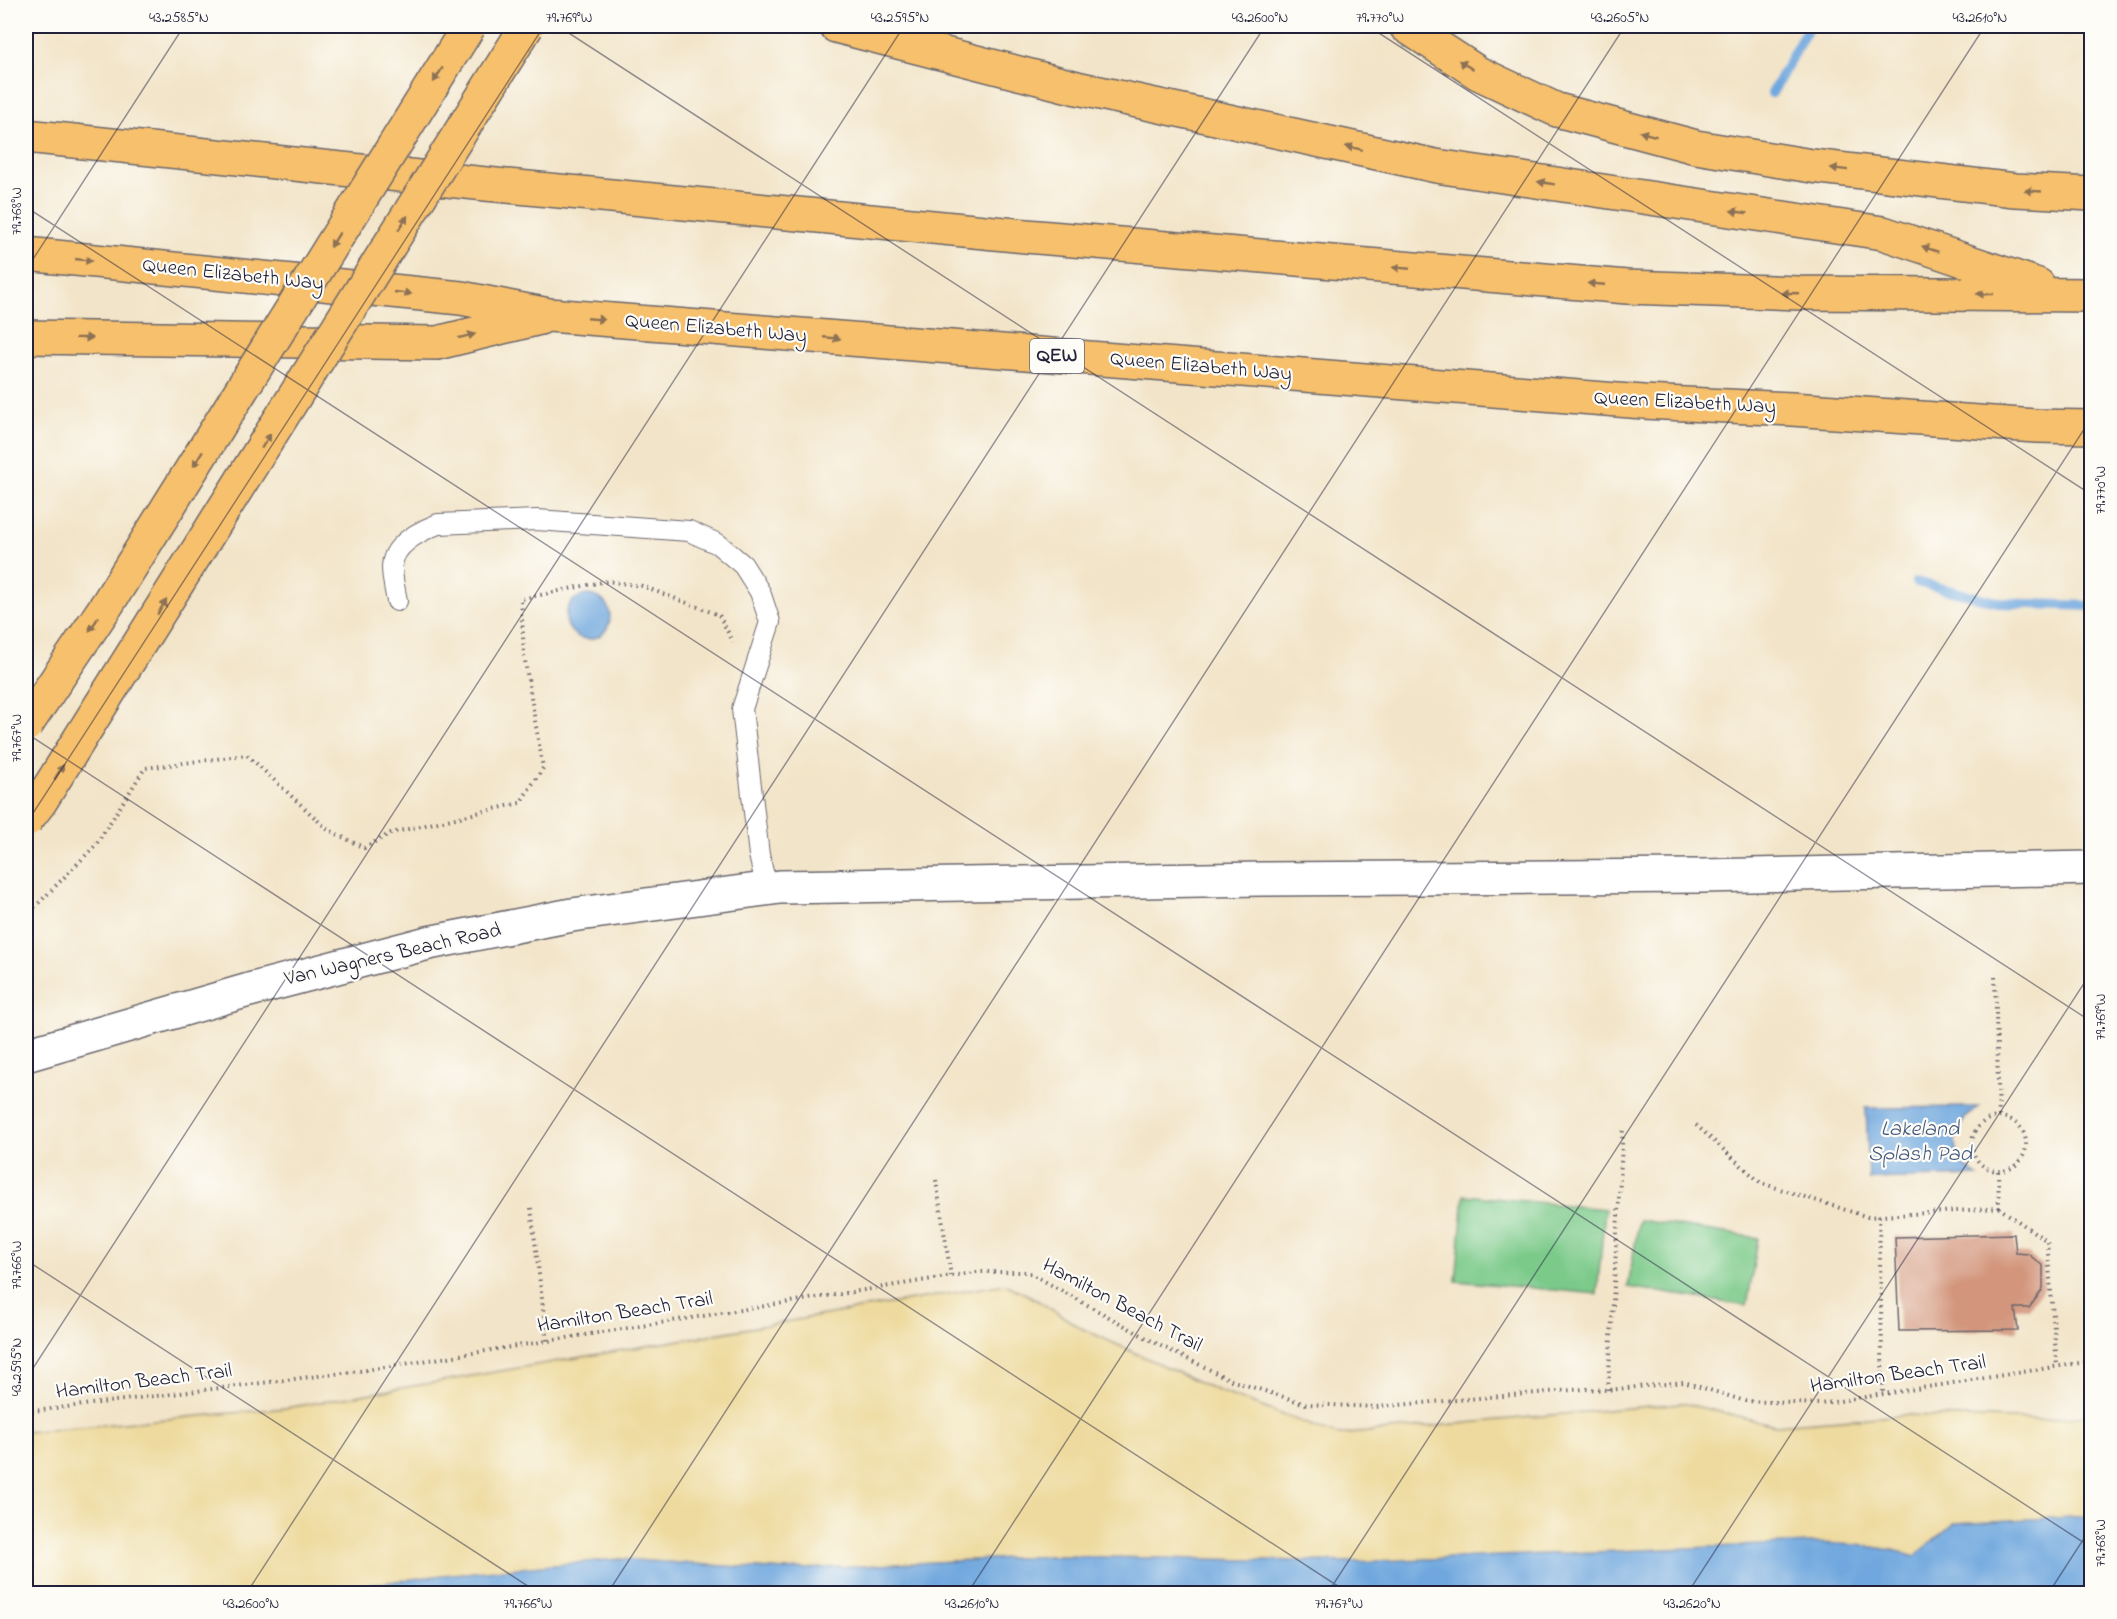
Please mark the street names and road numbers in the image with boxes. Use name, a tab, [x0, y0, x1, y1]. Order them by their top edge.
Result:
street label: Queen Elizabeth Way	[141, 251, 325, 301]
street label: Queen Elizabeth Way	[624, 306, 808, 354]
road number: QEW	[1030, 339, 1084, 373]
street label: Queen Elizabeth Way	[1109, 344, 1293, 392]
street label: Queen Elizabeth Way	[1593, 383, 1777, 425]
street label: Van Wagners Beach Road	[281, 915, 505, 997]
street label: Hamilton Beach Trail	[1037, 1251, 1207, 1361]
street label: Hamilton Beach Trail	[535, 1284, 715, 1342]
street label: Hamilton Beach Trail	[1808, 1348, 1988, 1402]
street label: Hamilton Beach Trail	[54, 1356, 234, 1408]

